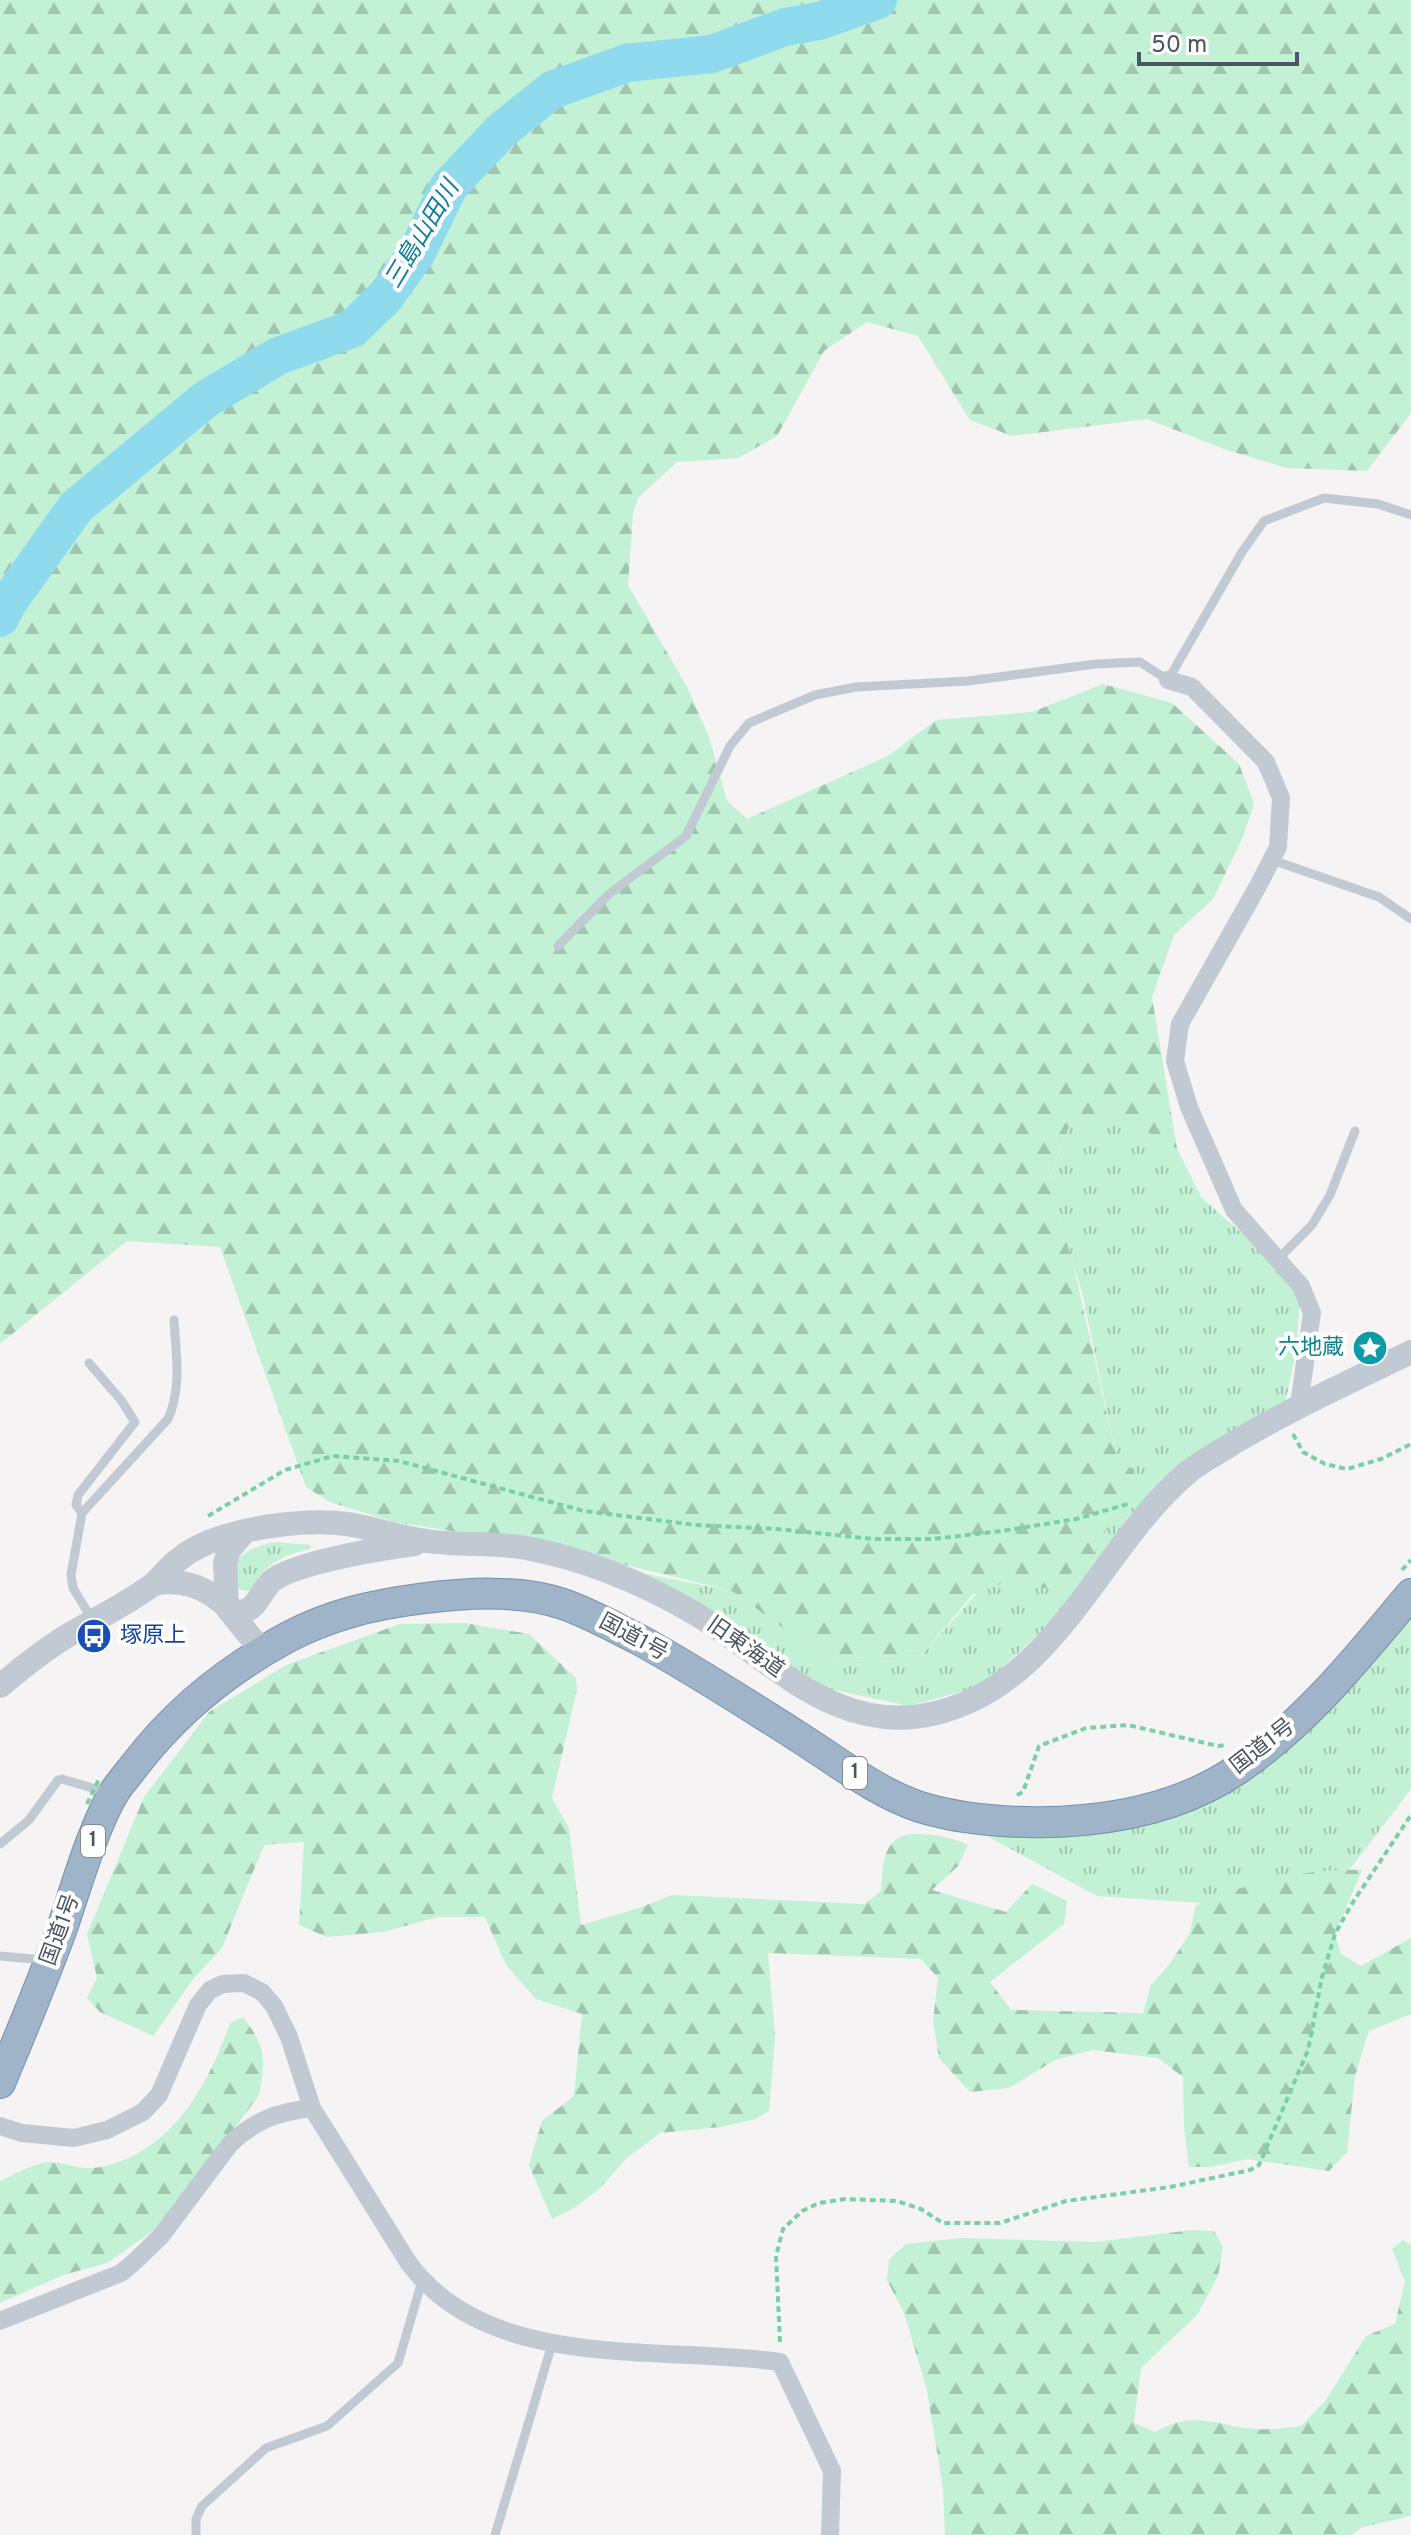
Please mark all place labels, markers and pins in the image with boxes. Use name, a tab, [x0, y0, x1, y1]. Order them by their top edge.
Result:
place icon: 六地蔵	[1351, 1329, 1389, 1367]
place label: 六地蔵	[1278, 1335, 1344, 1362]
bus stop icon: 塚原上	[75, 1617, 113, 1655]
place label: 塚原上	[120, 1623, 186, 1650]

